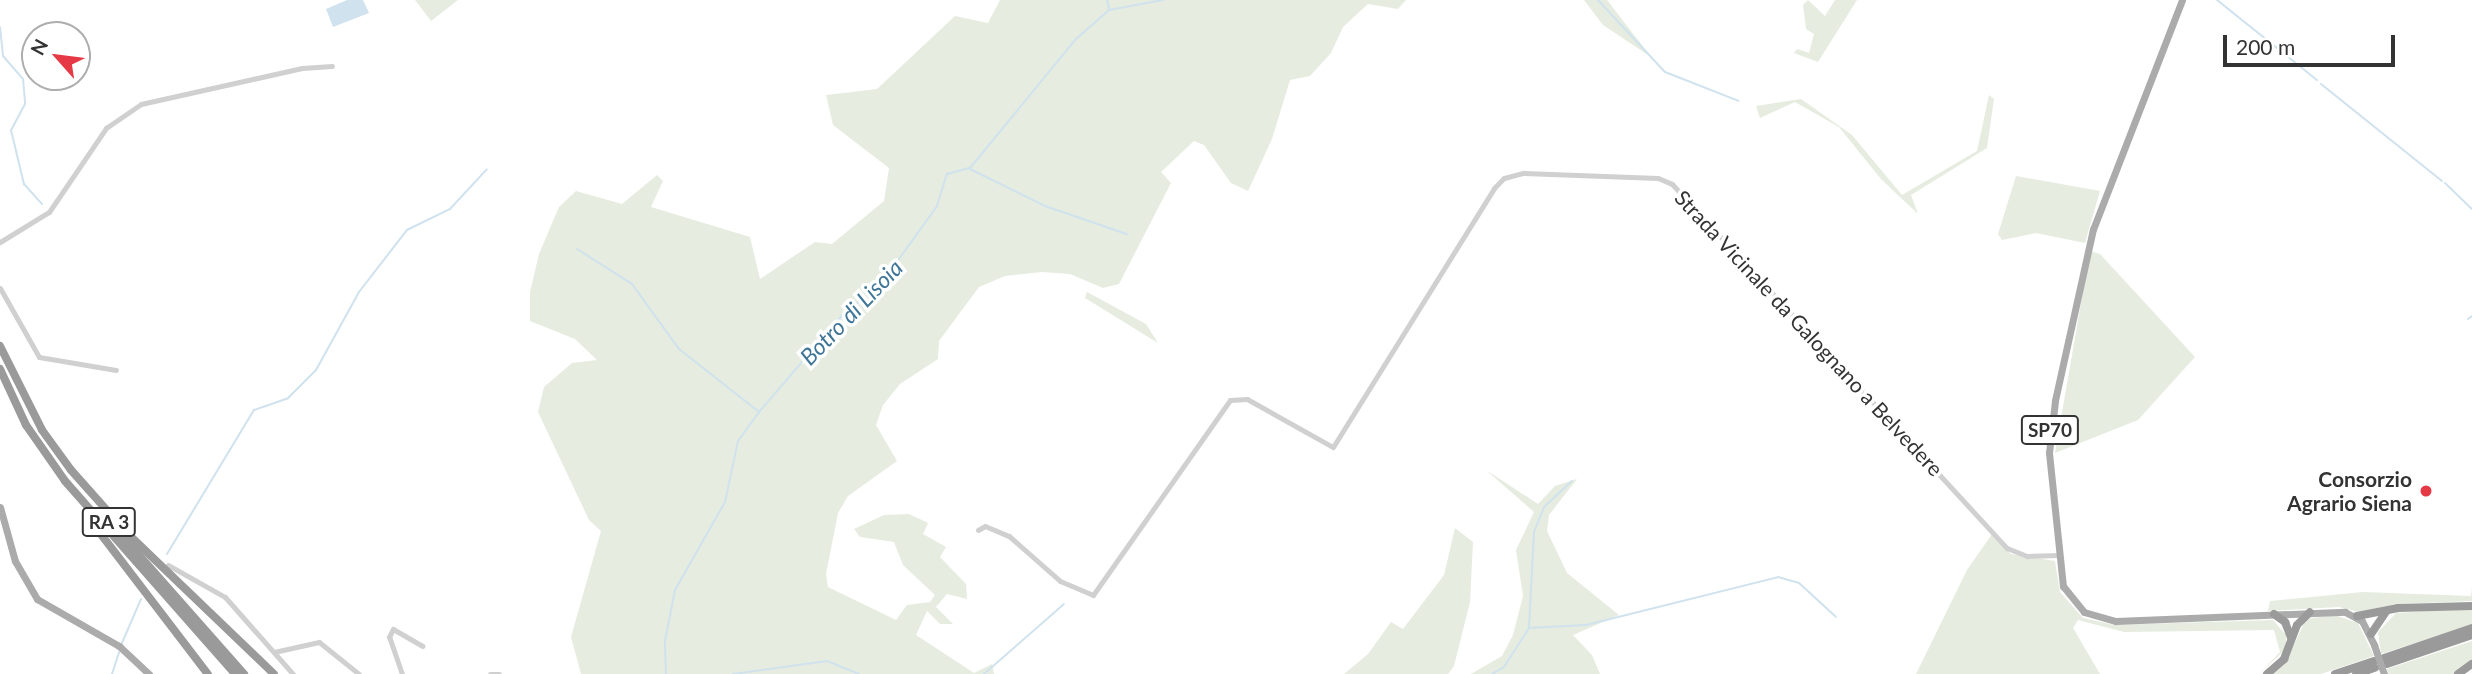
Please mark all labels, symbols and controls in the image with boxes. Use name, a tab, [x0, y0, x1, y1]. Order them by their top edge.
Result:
north arrow	[21, 21, 91, 91]
scale bar	[2227, 21, 2398, 65]
text: 200 m	[2236, 34, 2295, 59]
text: N	[25, 35, 52, 59]
street label: Strada Vicinale da Galognano a Belvedere	[1670, 185, 1948, 481]
water label: Botro di Lisoia	[794, 254, 908, 370]
road number: SP70	[2020, 414, 2080, 446]
place label: Consorzio Agrario Siena	[2287, 466, 2412, 516]
marker: Consorzio Agrario Siena	[2418, 483, 2434, 499]
road number: RA 3	[81, 506, 137, 538]

